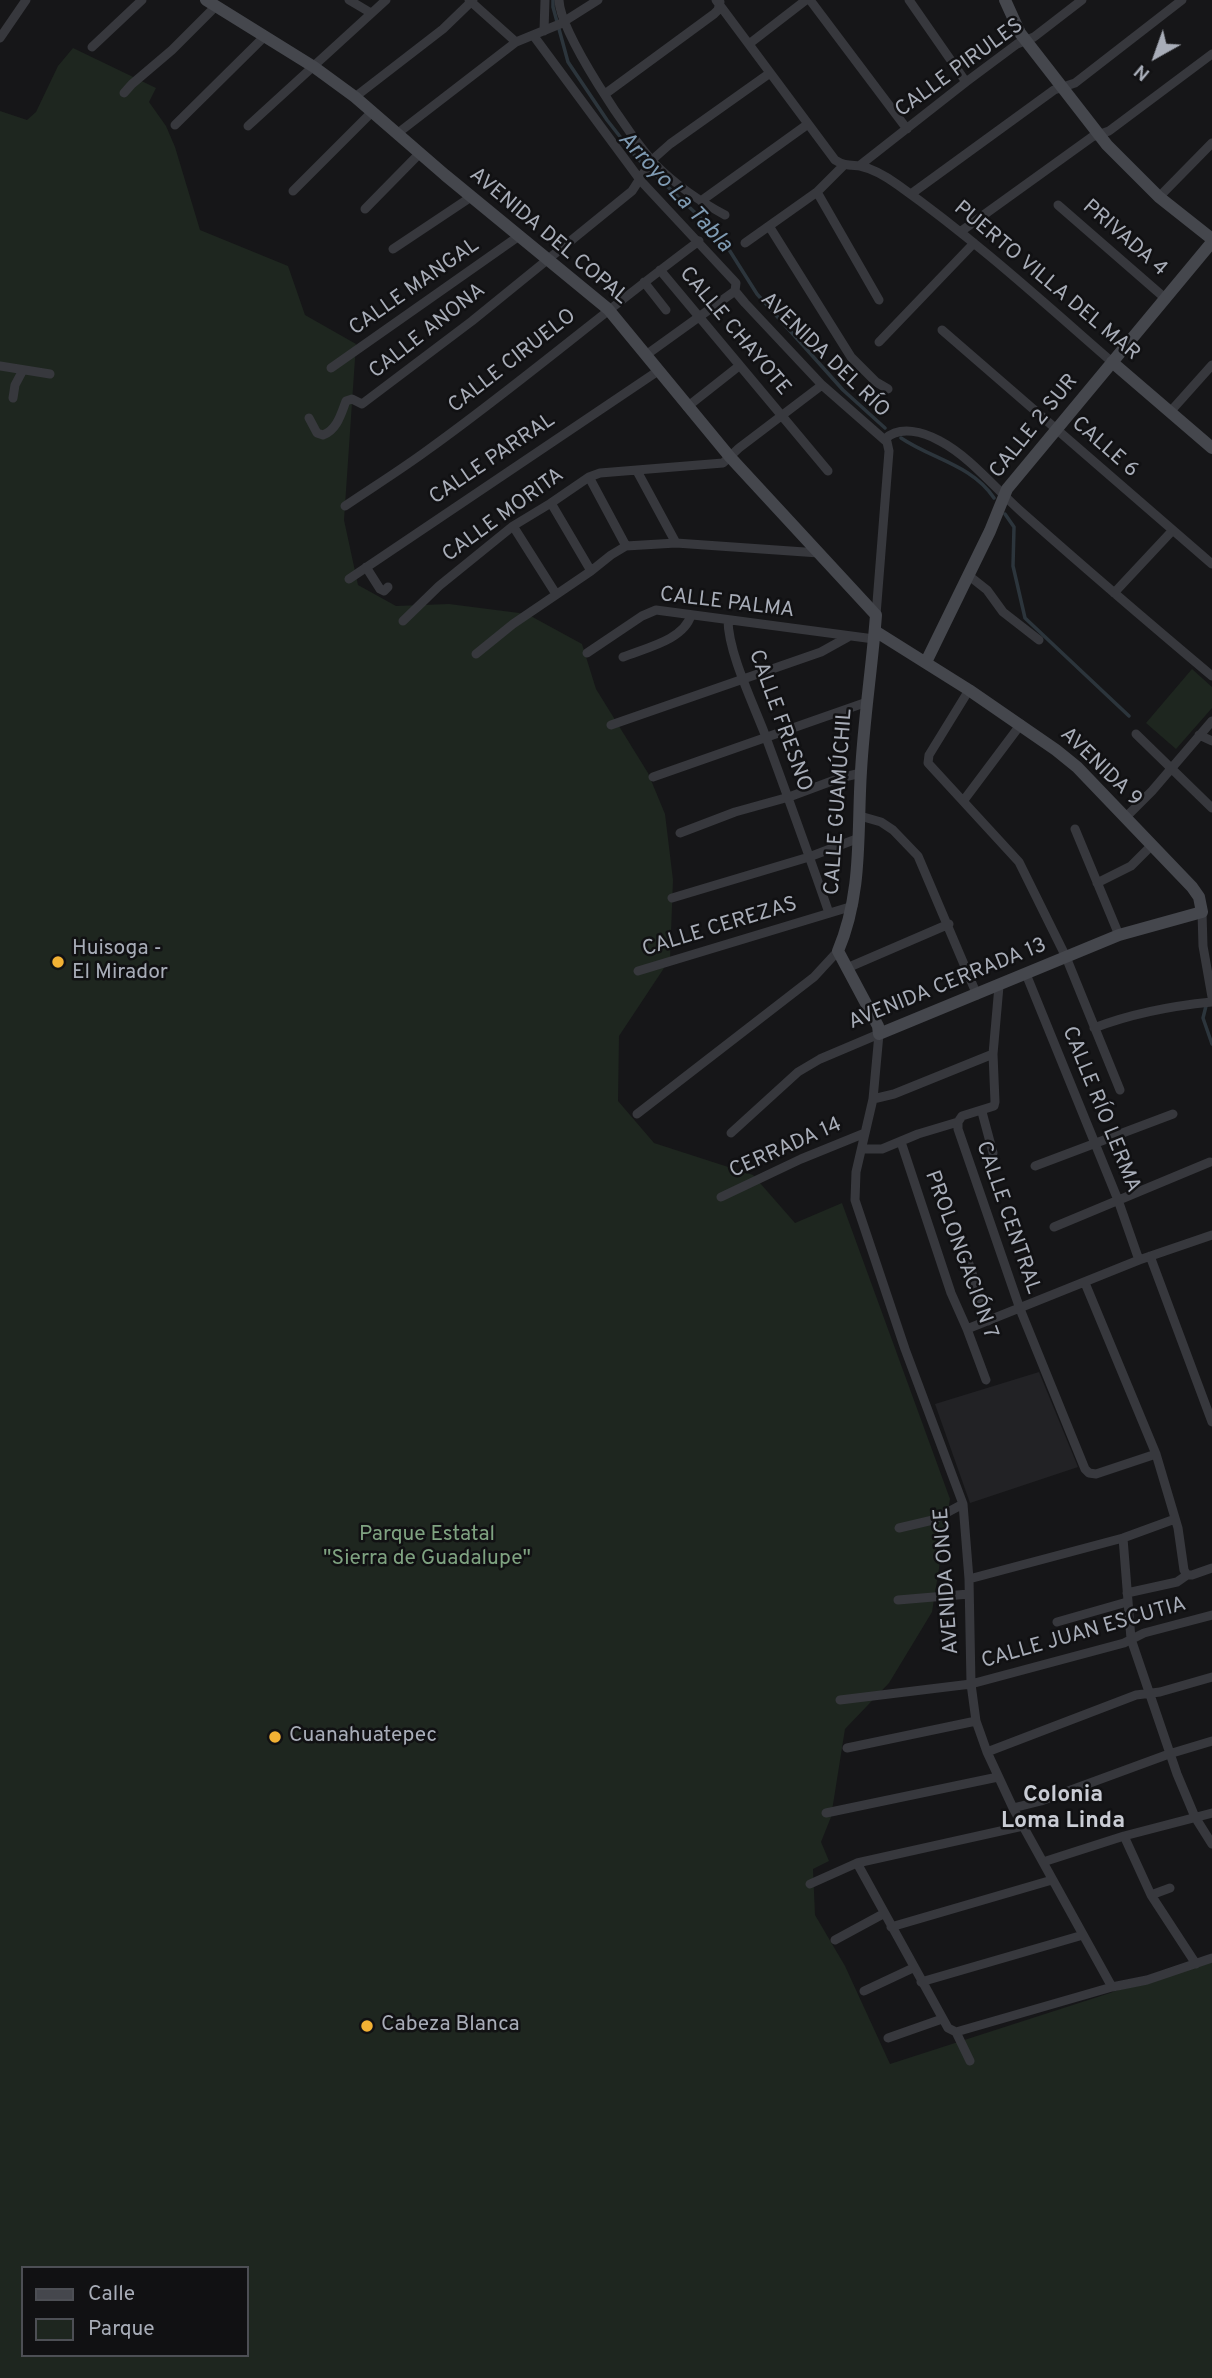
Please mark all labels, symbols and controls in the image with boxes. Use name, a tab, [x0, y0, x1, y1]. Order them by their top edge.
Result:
street label: CALLE PIRULES	[891, 14, 1029, 124]
north arrow	[1121, 21, 1191, 91]
text: N	[1130, 59, 1155, 86]
water label: Arroyo La Tabla	[611, 127, 737, 259]
street label: AVENIDA DEL COPAL	[463, 163, 633, 311]
street label: PRIVADA 4	[1076, 195, 1172, 283]
street label: PUERTO VILLA DEL MAR	[948, 197, 1144, 367]
street label: CALLE MANGAL	[345, 234, 485, 342]
street label: CALLE CHAYOTE	[673, 263, 795, 401]
street label: CALLE ANONA	[365, 279, 491, 385]
street label: AVENIDA DEL RÍO	[754, 288, 894, 424]
street label: CALLE CIRUELO	[444, 304, 582, 420]
street label: CALLE 2 SUR	[985, 370, 1085, 484]
street label: CALLE PARRAL	[425, 409, 561, 511]
street label: CALLE 6	[1065, 412, 1143, 484]
street label: CALLE MORITA	[438, 464, 570, 568]
street label: CALLE PALMA	[658, 583, 796, 625]
street label: CALLE FRESNO	[742, 647, 816, 795]
street label: CALLE GUAMÚCHIL	[821, 708, 859, 896]
street label: AVENIDA 9	[1054, 723, 1146, 813]
street label: CALLE CEREZAS	[640, 892, 800, 964]
street label: AVENIDA CERRADA 13	[845, 934, 1051, 1036]
place label: Huisoga - El Mirador	[72, 937, 168, 987]
marker: Huisoga - El Mirador	[50, 954, 66, 970]
street label: CALLE RÍO LERMA	[1055, 1023, 1145, 1197]
street label: CERRADA 14	[726, 1113, 846, 1185]
street label: CALLE CENTRAL	[969, 1138, 1045, 1298]
street label: PROLONGACIÓN 7	[918, 1168, 1002, 1342]
street label: AVENIDA ONCE	[930, 1507, 966, 1655]
park label: Parque Estatal "Sierra de Guadalupe"	[323, 1523, 531, 1573]
street label: CALLE JUAN ESCUTIA	[979, 1593, 1189, 1675]
place label: Cuanahuatepec	[289, 1724, 437, 1750]
marker: Cuanahuatepec	[267, 1729, 283, 1745]
district label: Colonia Loma Linda	[1001, 1782, 1125, 1836]
place label: Cabeza Blanca	[381, 2013, 520, 2039]
marker: Cabeza Blanca	[359, 2018, 375, 2034]
legend	[21, 2266, 248, 2357]
text: Calle	[88, 2281, 135, 2308]
text: Parque	[88, 2316, 155, 2343]

